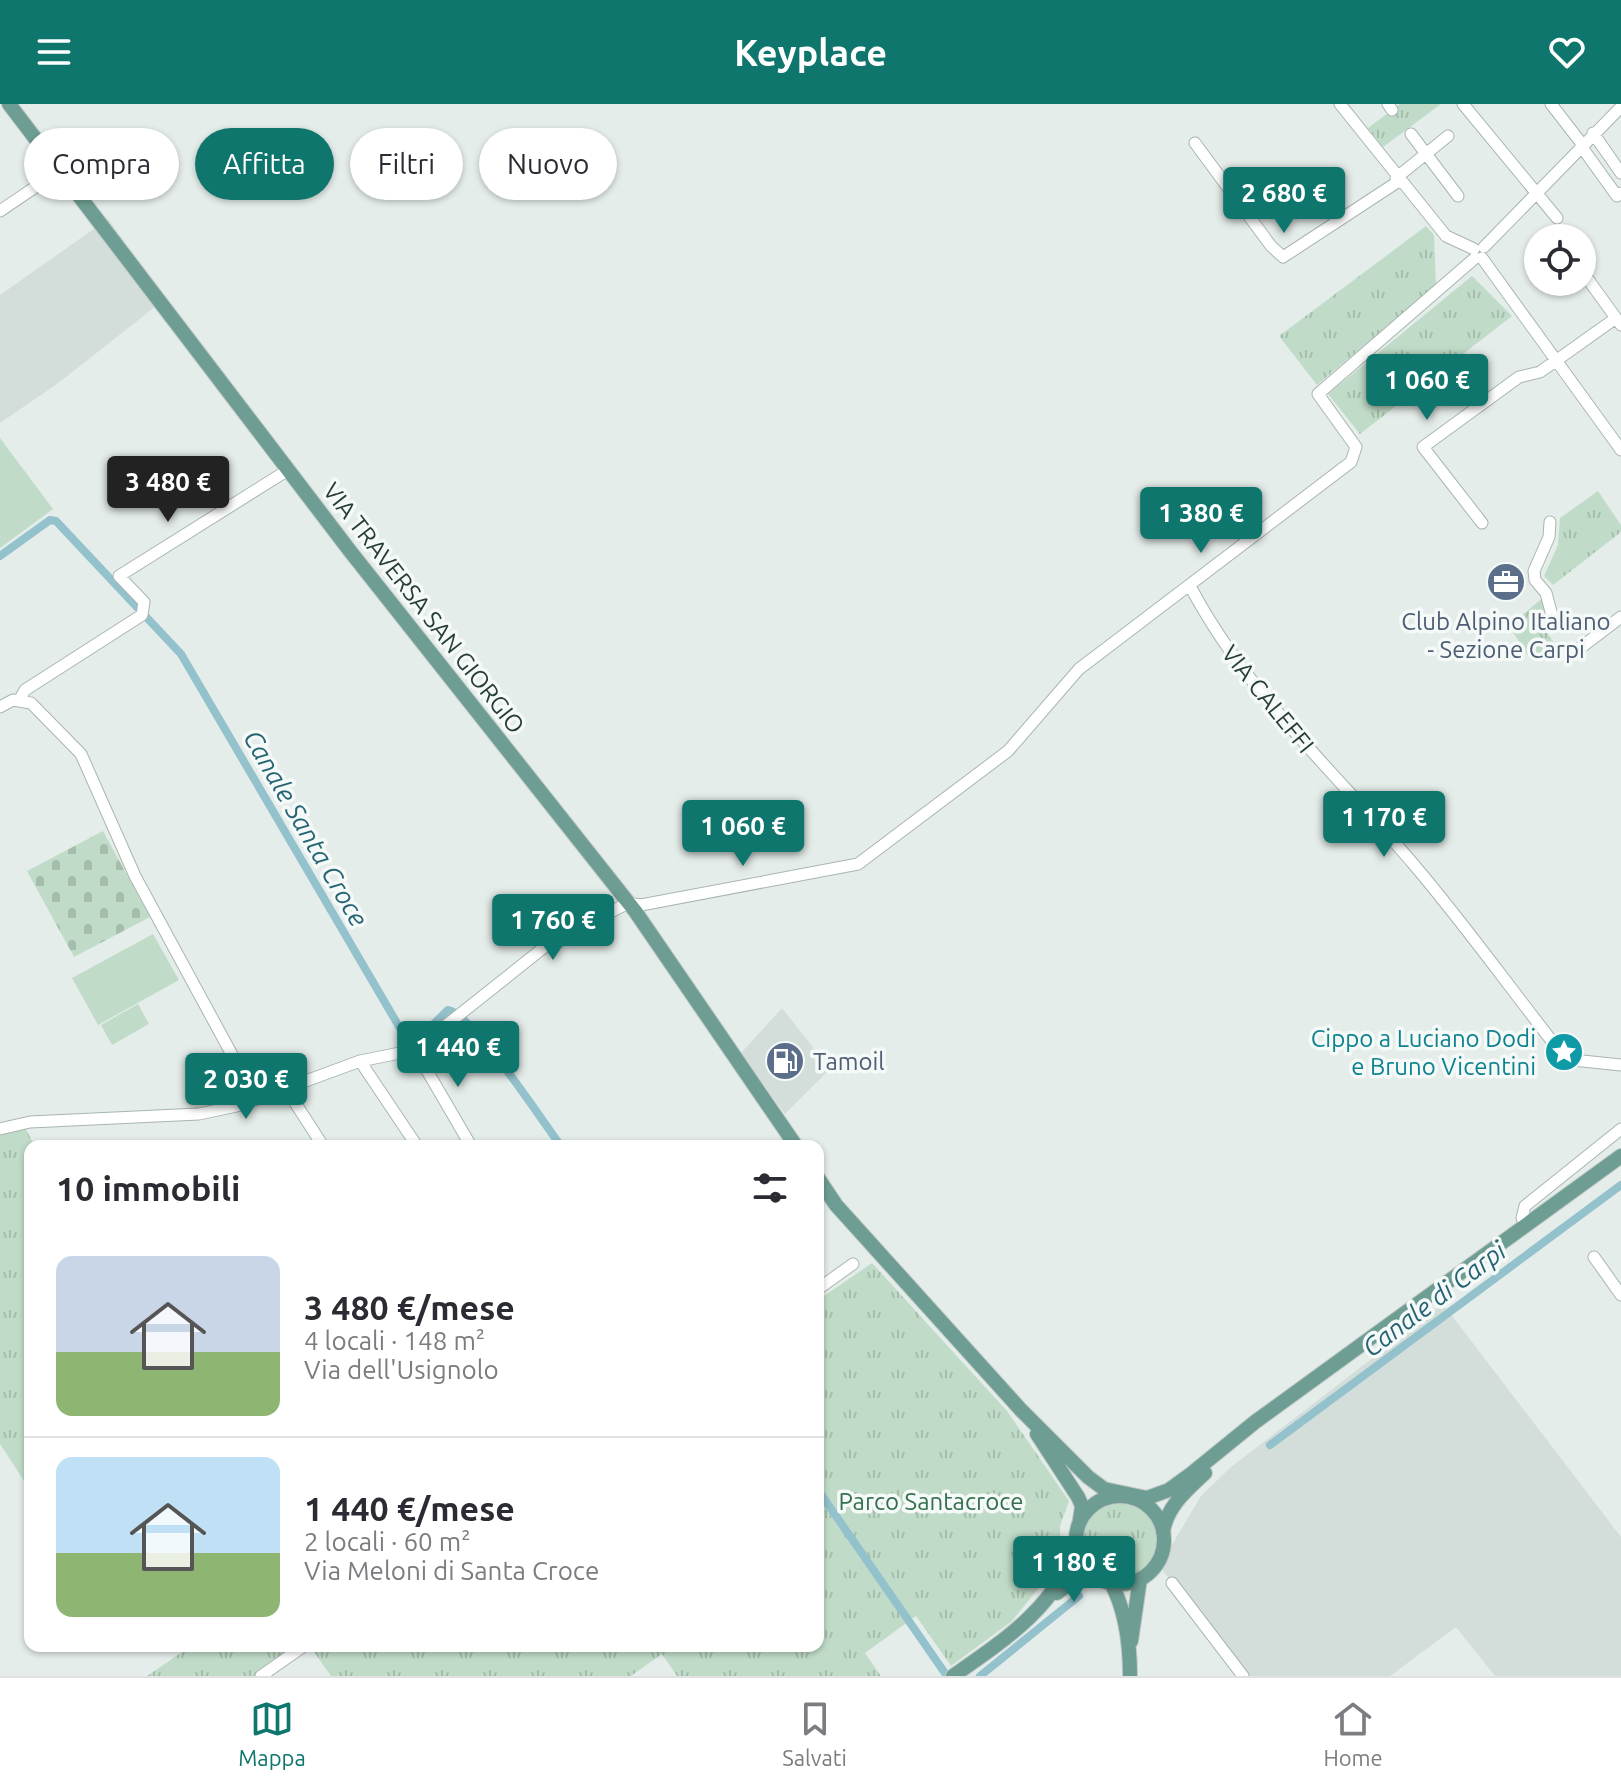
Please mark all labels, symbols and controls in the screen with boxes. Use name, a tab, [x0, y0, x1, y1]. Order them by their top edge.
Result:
icon: menu	[32, 30, 76, 74]
icon: heart	[1545, 30, 1589, 74]
text: Keyplace	[734, 32, 887, 73]
chip: Compra	[24, 128, 179, 200]
chip: Affitta	[195, 128, 334, 200]
chip: Filtri	[350, 128, 463, 200]
chip: Nuovo	[479, 128, 617, 200]
pin: 2 680 €	[1210, 167, 1358, 235]
text: 2 680 €	[1241, 178, 1327, 207]
map controls	[1524, 224, 1596, 296]
button: locate	[1524, 224, 1596, 296]
pin: 1 060 €	[1353, 354, 1501, 422]
text: 1 060 €	[1384, 365, 1470, 394]
pin: 3 480 €	[94, 456, 242, 524]
text: 3 480 €	[125, 467, 211, 496]
street label: VIA TRAVERSA SAN GIORGIO	[318, 477, 530, 739]
pin: 1 380 €	[1127, 487, 1275, 555]
text: 1 380 €	[1158, 498, 1244, 527]
office icon: Club Alpino Italiano - Sezione Carpi	[1485, 561, 1527, 603]
place label: Club Alpino Italiano - Sezione Carpi	[1401, 608, 1611, 663]
street label: VIA CALEFFI	[1216, 640, 1320, 758]
water label: Canale Santa Croce	[238, 725, 374, 931]
pin: 1 170 €	[1310, 791, 1458, 859]
pin: 1 060 €	[669, 800, 817, 868]
text: 1 170 €	[1341, 802, 1427, 831]
text: 1 060 €	[700, 811, 786, 840]
pin: 1 760 €	[479, 894, 627, 962]
text: 1 760 €	[510, 905, 596, 934]
pin: 1 440 €	[384, 1021, 532, 1089]
place label: Cippo a Luciano Dodi e Bruno Vicentini	[1311, 1025, 1536, 1080]
place icon: Cippo a Luciano Dodi e Bruno Vicentini	[1543, 1031, 1585, 1073]
text: 1 440 €	[415, 1032, 501, 1061]
fuel station icon: Tamoil	[764, 1040, 806, 1082]
place label: Tamoil	[813, 1048, 885, 1075]
pin: 2 030 €	[172, 1053, 320, 1121]
text: 2 030 €	[203, 1064, 289, 1093]
icon: filters	[748, 1166, 792, 1210]
text: 10 immobili	[56, 1169, 241, 1207]
water label: Canale di Carpi	[1357, 1235, 1512, 1362]
icon: home	[120, 1288, 216, 1384]
text: 3 480 €/mese	[304, 1288, 515, 1326]
text: 4 locali · 148 m²	[304, 1326, 485, 1355]
text: Via dell'Usignolo	[304, 1355, 499, 1384]
park label: Parco Santacroce	[838, 1488, 1024, 1515]
icon: home	[120, 1489, 216, 1585]
text: 1 440 €/mese	[304, 1489, 515, 1527]
text: 2 locali · 60 m²	[304, 1527, 471, 1556]
pin: 1 180 €	[1000, 1536, 1148, 1604]
text: 1 180 €	[1031, 1547, 1117, 1576]
text: Via Meloni di Santa Croce	[304, 1556, 599, 1585]
tab: Mappa	[238, 1697, 306, 1770]
tab: Salvati	[782, 1697, 847, 1770]
tab: Home	[1323, 1697, 1383, 1770]

